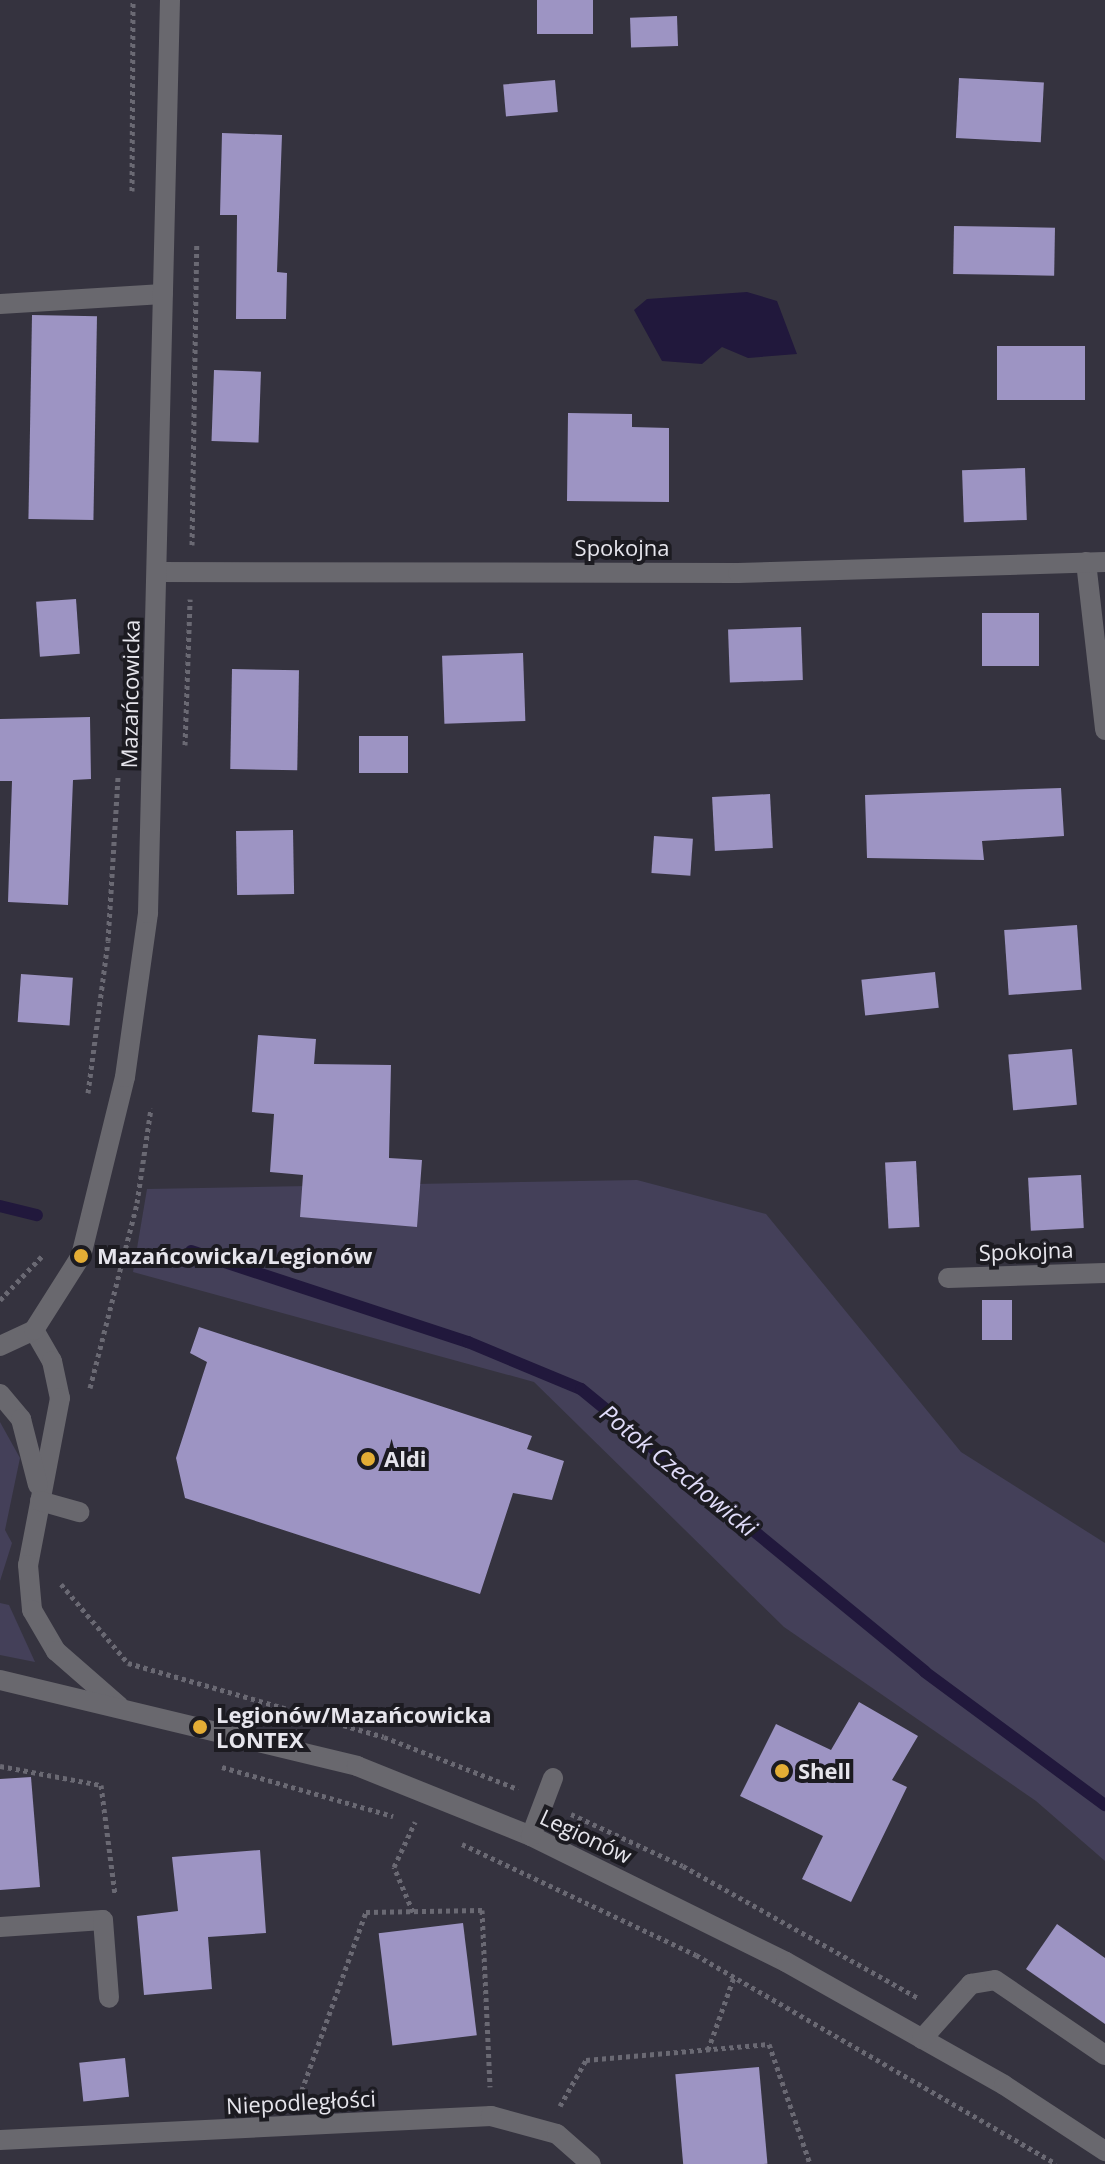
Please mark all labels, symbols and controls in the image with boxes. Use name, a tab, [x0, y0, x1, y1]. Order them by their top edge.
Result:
street label: Spokojna	[575, 535, 669, 561]
street label: Mazańcowicka	[116, 619, 144, 769]
street label: Spokojna	[978, 1236, 1074, 1266]
place label: Mazańcowicka/Legionów	[97, 1243, 372, 1269]
marker: Mazańcowicka/Legionów	[72, 1247, 90, 1265]
water label: Potok Czechowicki	[595, 1398, 763, 1542]
place label: Aldi	[384, 1446, 427, 1472]
marker: Aldi	[359, 1450, 377, 1468]
place label: Legionów/Mazańcowicka LONTEX	[216, 1701, 491, 1752]
marker: Legionów/Mazańcowicka LONTEX	[191, 1718, 209, 1736]
place label: Shell	[798, 1758, 851, 1784]
marker: Shell	[773, 1762, 791, 1780]
street label: Legionów	[536, 1803, 636, 1869]
street label: Niepodległości	[225, 2085, 377, 2119]

